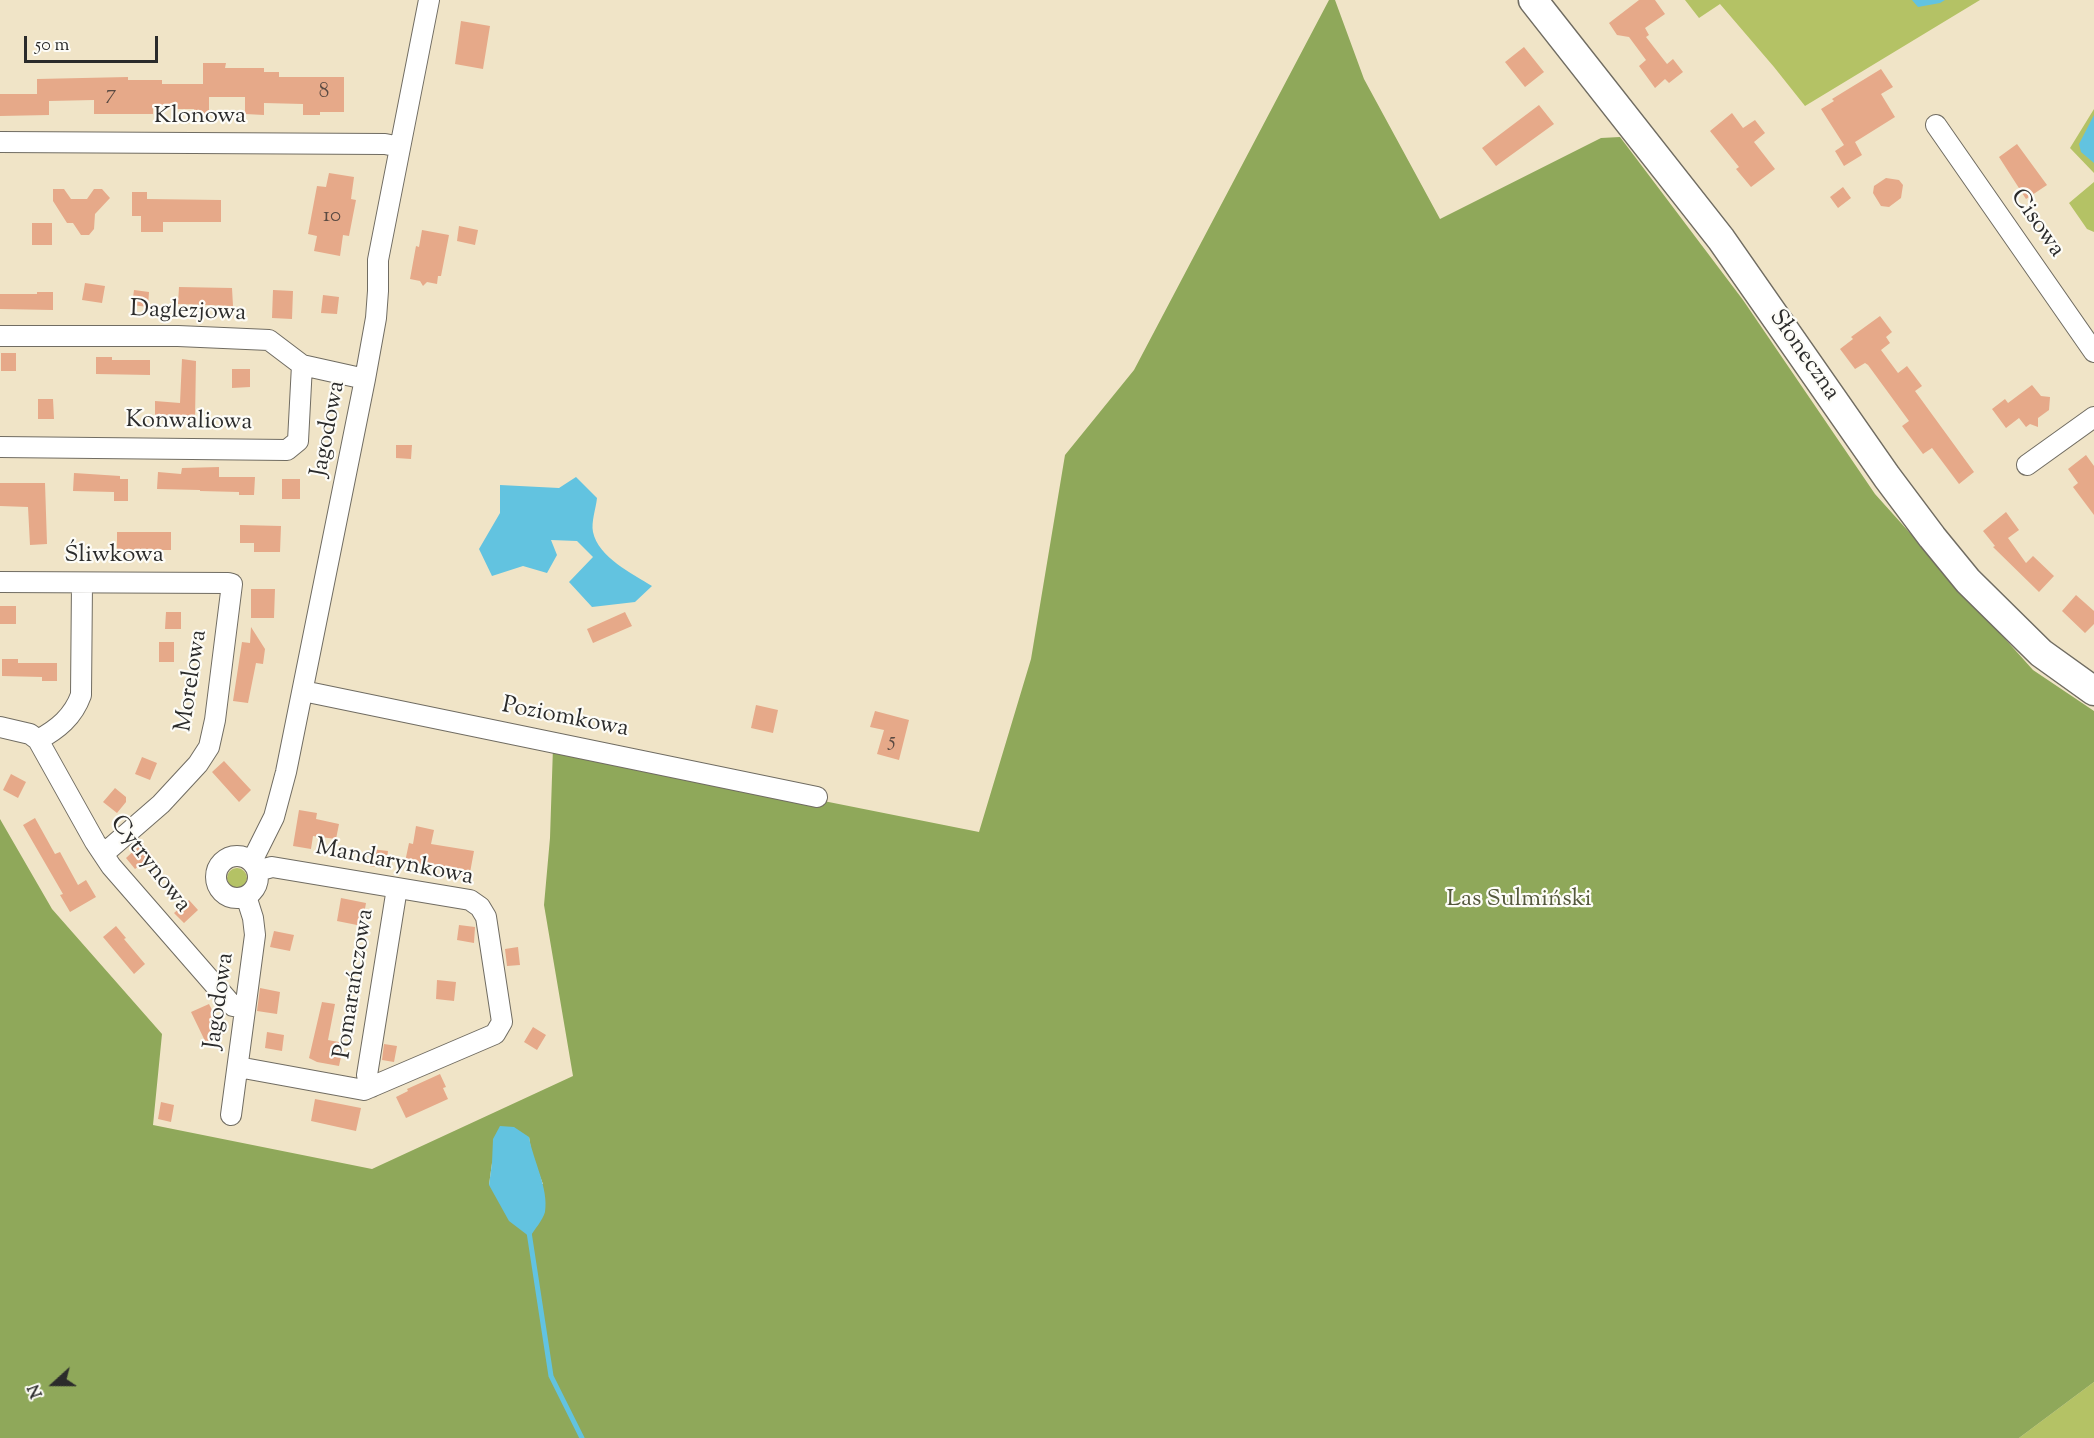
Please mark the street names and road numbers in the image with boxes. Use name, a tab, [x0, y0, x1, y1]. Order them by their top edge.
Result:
street label: Klonowa	[154, 104, 246, 132]
street label: Cisowa	[2002, 184, 2070, 264]
street label: Daglezjowa	[129, 297, 247, 329]
street label: Słoneczna	[1761, 305, 1845, 407]
street label: Jagodowa	[307, 379, 353, 479]
street label: Konwaliowa	[125, 407, 253, 439]
street label: Śliwkowa	[64, 543, 164, 571]
street label: Morelowa	[171, 628, 215, 734]
street label: Poziomkowa	[499, 693, 631, 745]
street label: Cytrynowa	[102, 811, 196, 919]
street label: Mandarynkowa	[312, 835, 476, 893]
street label: Pomarańczowa	[330, 907, 382, 1061]
street label: Jagodowa	[200, 951, 242, 1051]

